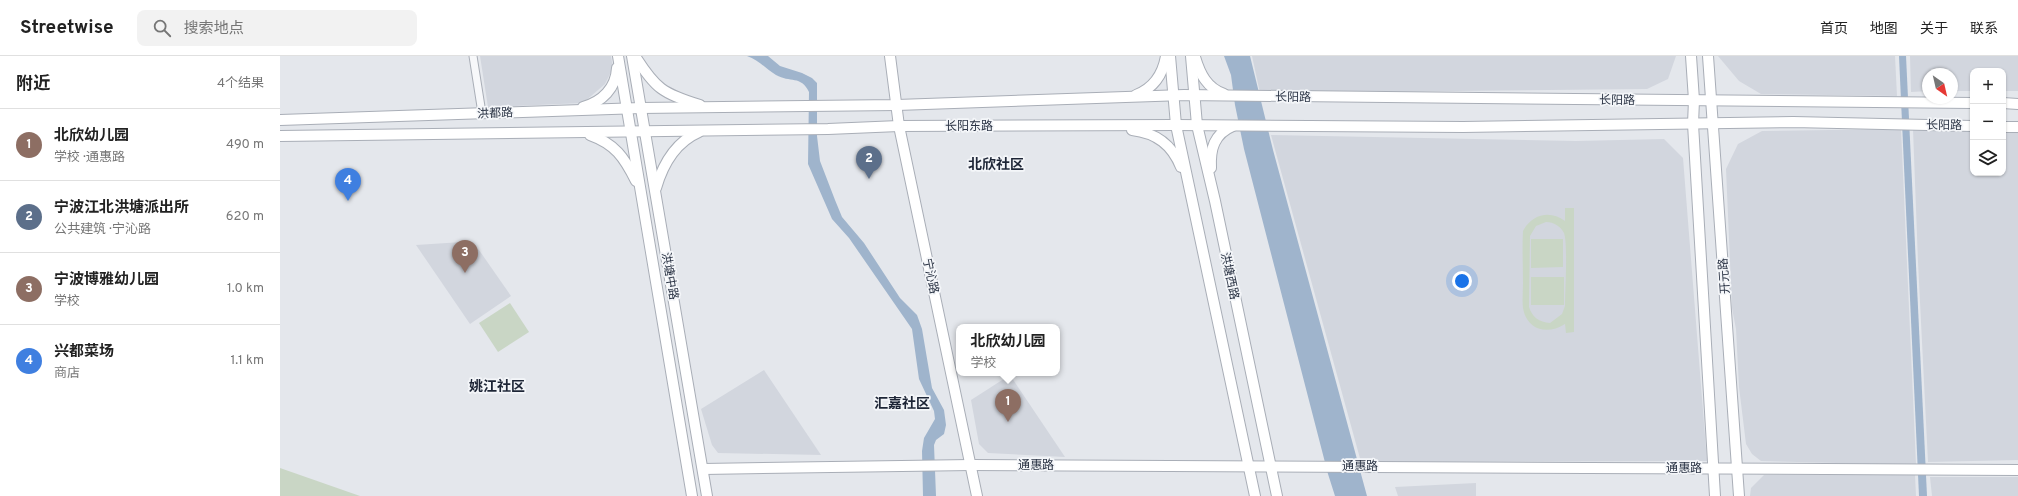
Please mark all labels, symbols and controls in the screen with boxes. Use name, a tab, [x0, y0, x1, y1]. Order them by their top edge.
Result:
search box	[137, 10, 417, 46]
text: Streetwise	[20, 16, 113, 40]
icon: search	[151, 17, 173, 39]
text: 搜索地点	[183, 20, 243, 39]
text: 首页	[1820, 21, 1848, 38]
text: 地图	[1870, 21, 1898, 38]
text: 关于	[1920, 21, 1948, 38]
text: 联系	[1970, 21, 1998, 38]
north arrow	[1922, 68, 1958, 104]
map controls	[1970, 68, 2006, 176]
button: +	[1970, 68, 2006, 104]
text: 附近	[16, 74, 50, 96]
text: 4个结果	[217, 76, 264, 92]
street label: 长阳路	[1275, 90, 1311, 106]
street label: 长阳路	[1599, 93, 1635, 109]
button: −	[1970, 104, 2006, 140]
street label: 洪都路	[477, 105, 513, 123]
street label: 长阳路	[1926, 118, 1962, 134]
street label: 长阳东路	[945, 119, 993, 135]
text: 北欣幼儿园	[54, 127, 129, 146]
text: 1	[26, 137, 32, 153]
text: 490 m	[226, 137, 264, 153]
button: layers	[1970, 140, 2006, 176]
pin: 2	[856, 146, 882, 179]
text: 学校 · 通惠路	[54, 150, 125, 166]
district label: 北欣社区	[968, 156, 1024, 174]
pin: 4	[335, 168, 361, 201]
text: 宁波江北洪塘派出所	[54, 199, 189, 218]
text: 2	[25, 209, 33, 225]
text: 620 m	[226, 209, 264, 225]
text: 公共建筑 · 宁沁路	[54, 222, 151, 238]
pin: 3	[452, 240, 478, 273]
street label: 洪塘中路	[657, 251, 681, 301]
street label: 洪塘西路	[1216, 251, 1242, 301]
street label: 宁沁路	[918, 257, 942, 295]
street label: 开元路	[1716, 257, 1734, 294]
text: 宁波博雅幼儿园	[54, 271, 159, 290]
your location	[1452, 271, 1472, 291]
text: 3	[25, 281, 33, 297]
text: 1.0 km	[227, 281, 264, 297]
text: 学校	[54, 294, 80, 310]
popup	[956, 324, 1060, 376]
text: 北欣幼儿园	[970, 333, 1046, 352]
text: 兴都菜场	[54, 343, 114, 362]
text: 4	[25, 353, 33, 369]
text: 1.1 km	[230, 353, 264, 369]
text: 学校	[970, 356, 997, 372]
text: 商店	[54, 366, 80, 382]
district label: 姚江社区	[469, 378, 525, 396]
pin: 1	[995, 389, 1021, 422]
district label: 汇嘉社区	[874, 395, 930, 413]
street label: 通惠路	[1018, 458, 1054, 474]
street label: 通惠路	[1342, 459, 1378, 475]
street label: 通惠路	[1666, 461, 1702, 477]

